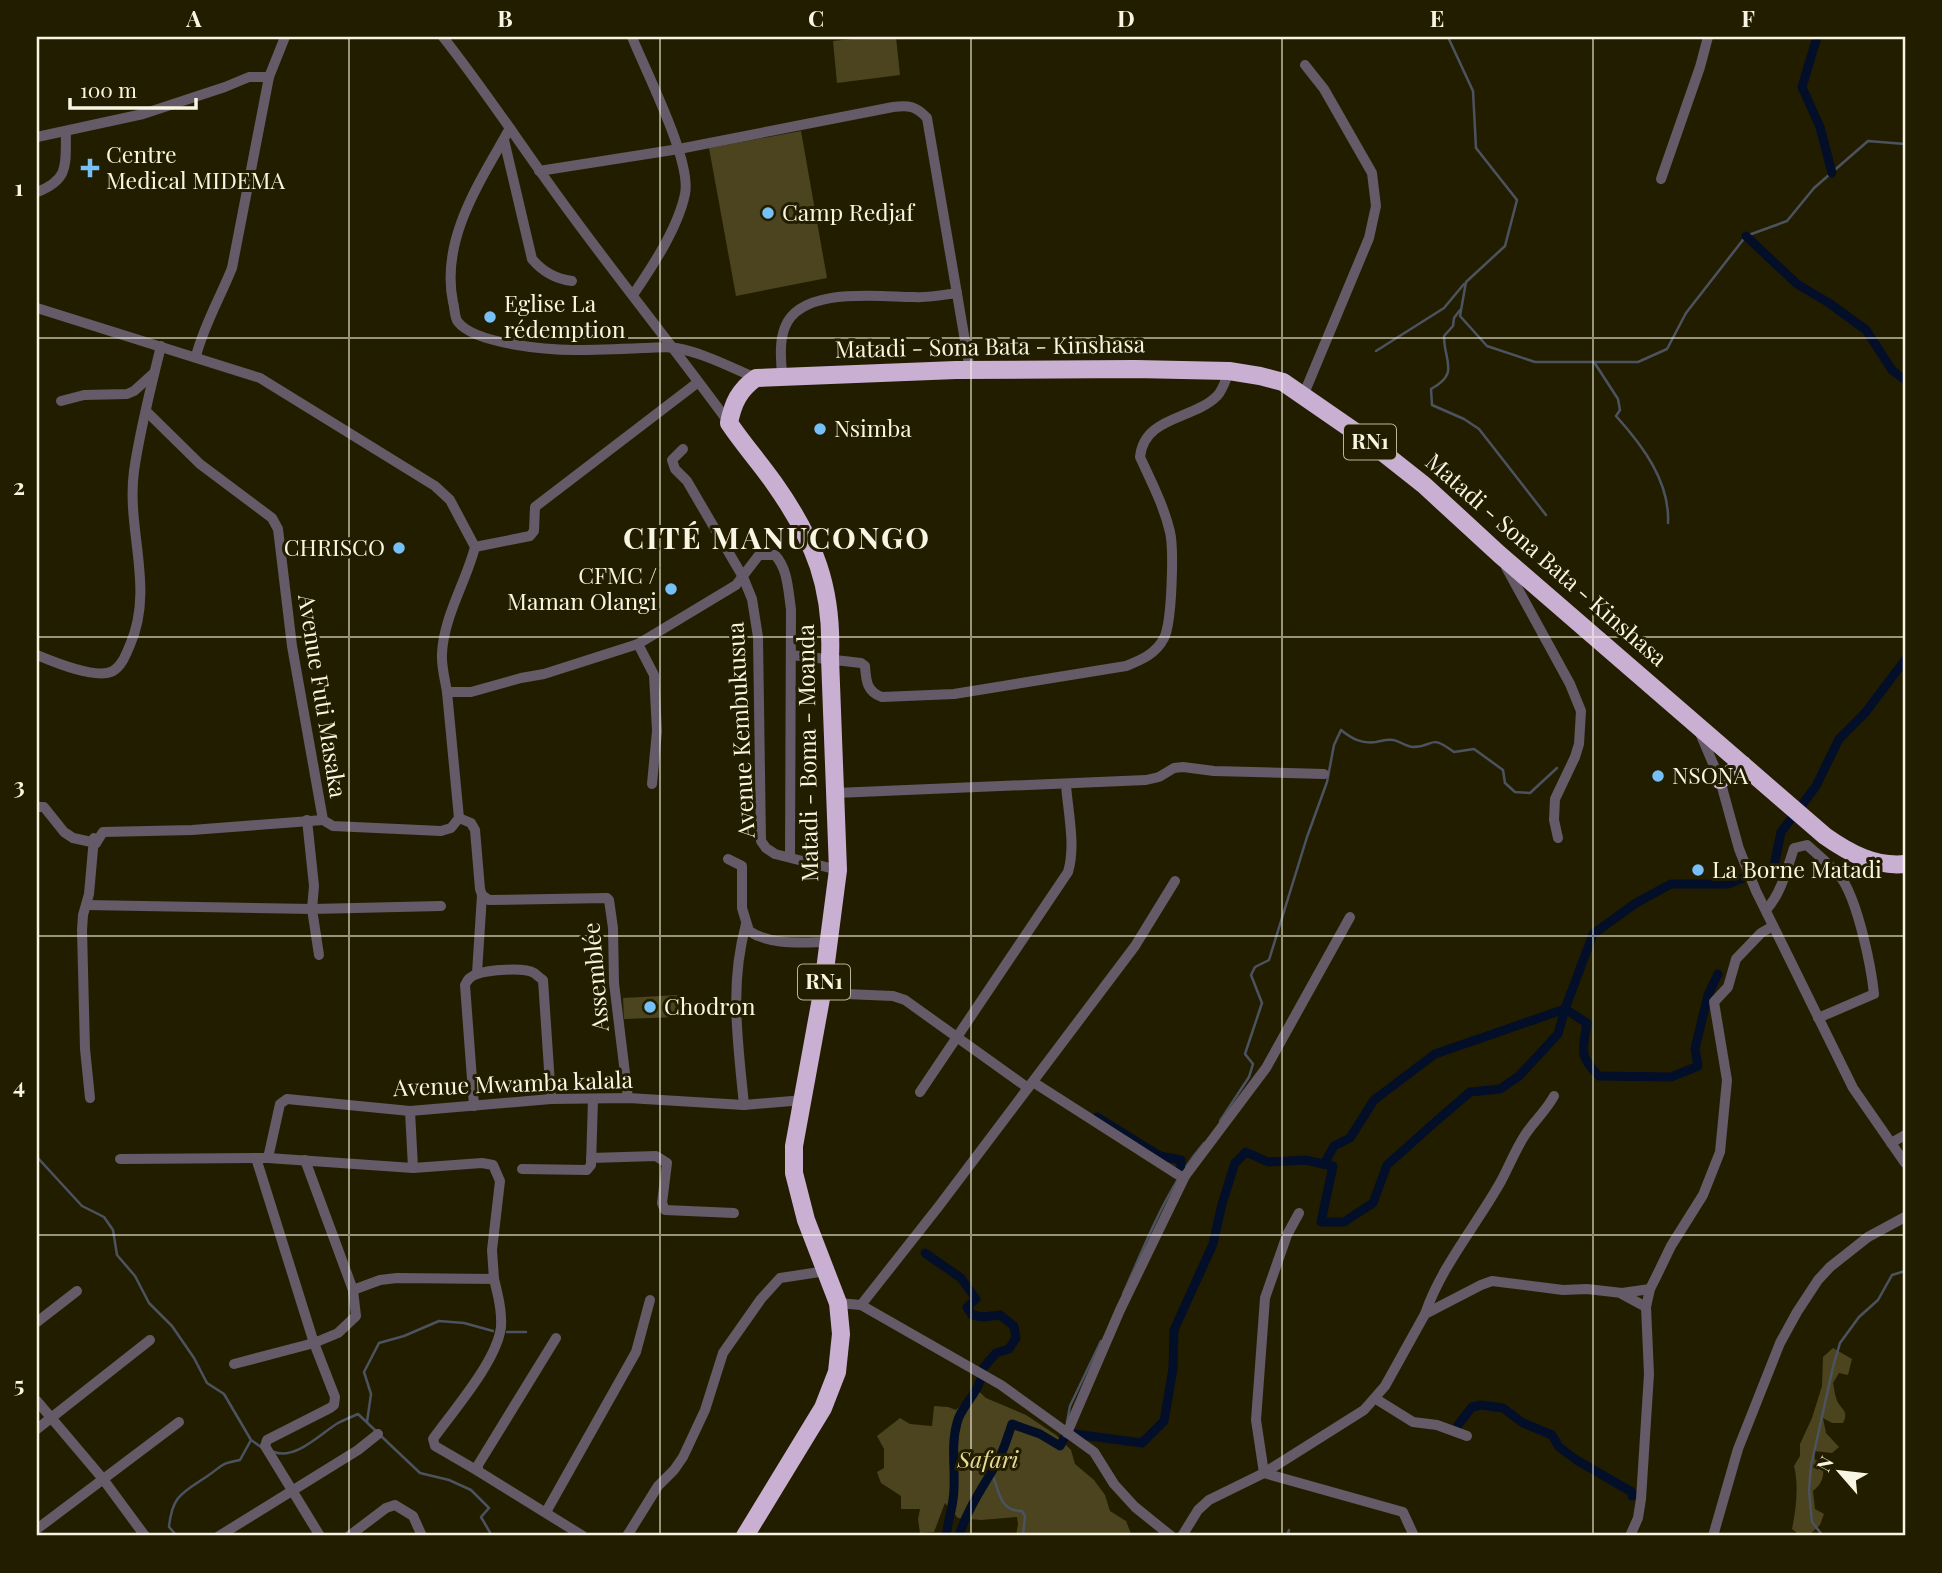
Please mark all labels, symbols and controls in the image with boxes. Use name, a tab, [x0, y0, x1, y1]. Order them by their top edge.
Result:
text: A	[185, 2, 202, 33]
text: B	[497, 2, 513, 33]
text: C	[808, 2, 824, 33]
text: D	[1117, 2, 1135, 33]
text: E	[1430, 2, 1444, 33]
text: F	[1741, 2, 1755, 33]
scale bar	[70, 66, 196, 110]
text: 100 m	[80, 75, 137, 103]
place label: Centre Medical MIDEMA	[106, 138, 286, 195]
marker: Centre Medical MIDEMA	[80, 158, 100, 178]
text: 1	[15, 171, 24, 202]
place label: Camp Redjaf	[782, 196, 916, 227]
marker: Camp Redjaf	[760, 205, 776, 221]
place label: Eglise La rédemption	[504, 287, 626, 344]
marker: Eglise La rédemption	[482, 309, 498, 325]
street label: Matadi - Sona Bata - Kinshasa	[835, 327, 1146, 364]
place label: Nsimba	[834, 412, 912, 443]
marker: Nsimba	[812, 421, 828, 437]
road number: RN1	[1344, 424, 1396, 460]
street label: Matadi - Sona Bata - Kinshasa	[1420, 445, 1675, 673]
text: 2	[13, 470, 25, 501]
district label: CITÉ MANUCONGO	[623, 517, 931, 557]
place label: CHRISCO	[284, 531, 385, 562]
marker: CHRISCO	[391, 540, 407, 556]
place label: CFMC / Maman Olangi	[507, 559, 657, 616]
marker: CFMC / Maman Olangi	[663, 581, 679, 597]
street label: Avenue Futi Masaka	[292, 591, 355, 800]
street label: Avenue Kembukusua	[718, 621, 761, 840]
street label: Matadi - Boma - Moanda	[789, 623, 824, 882]
place label: NSONA	[1672, 759, 1749, 790]
marker: NSONA	[1650, 768, 1666, 784]
text: 3	[13, 769, 25, 800]
place label: La Borne Matadi	[1712, 853, 1882, 884]
marker: La Borne Matadi	[1690, 862, 1706, 878]
street label: Assemblée	[574, 921, 615, 1034]
road number: RN1	[798, 964, 850, 1000]
place label: Chodron	[664, 990, 756, 1021]
marker: Chodron	[642, 999, 658, 1015]
street label: Avenue Mwamba kalala	[392, 1063, 634, 1102]
text: 4	[13, 1069, 25, 1100]
text: 5	[14, 1368, 24, 1399]
north arrow	[1806, 1436, 1876, 1506]
park label: Safari	[957, 1443, 1020, 1474]
text: N	[1809, 1451, 1839, 1476]

